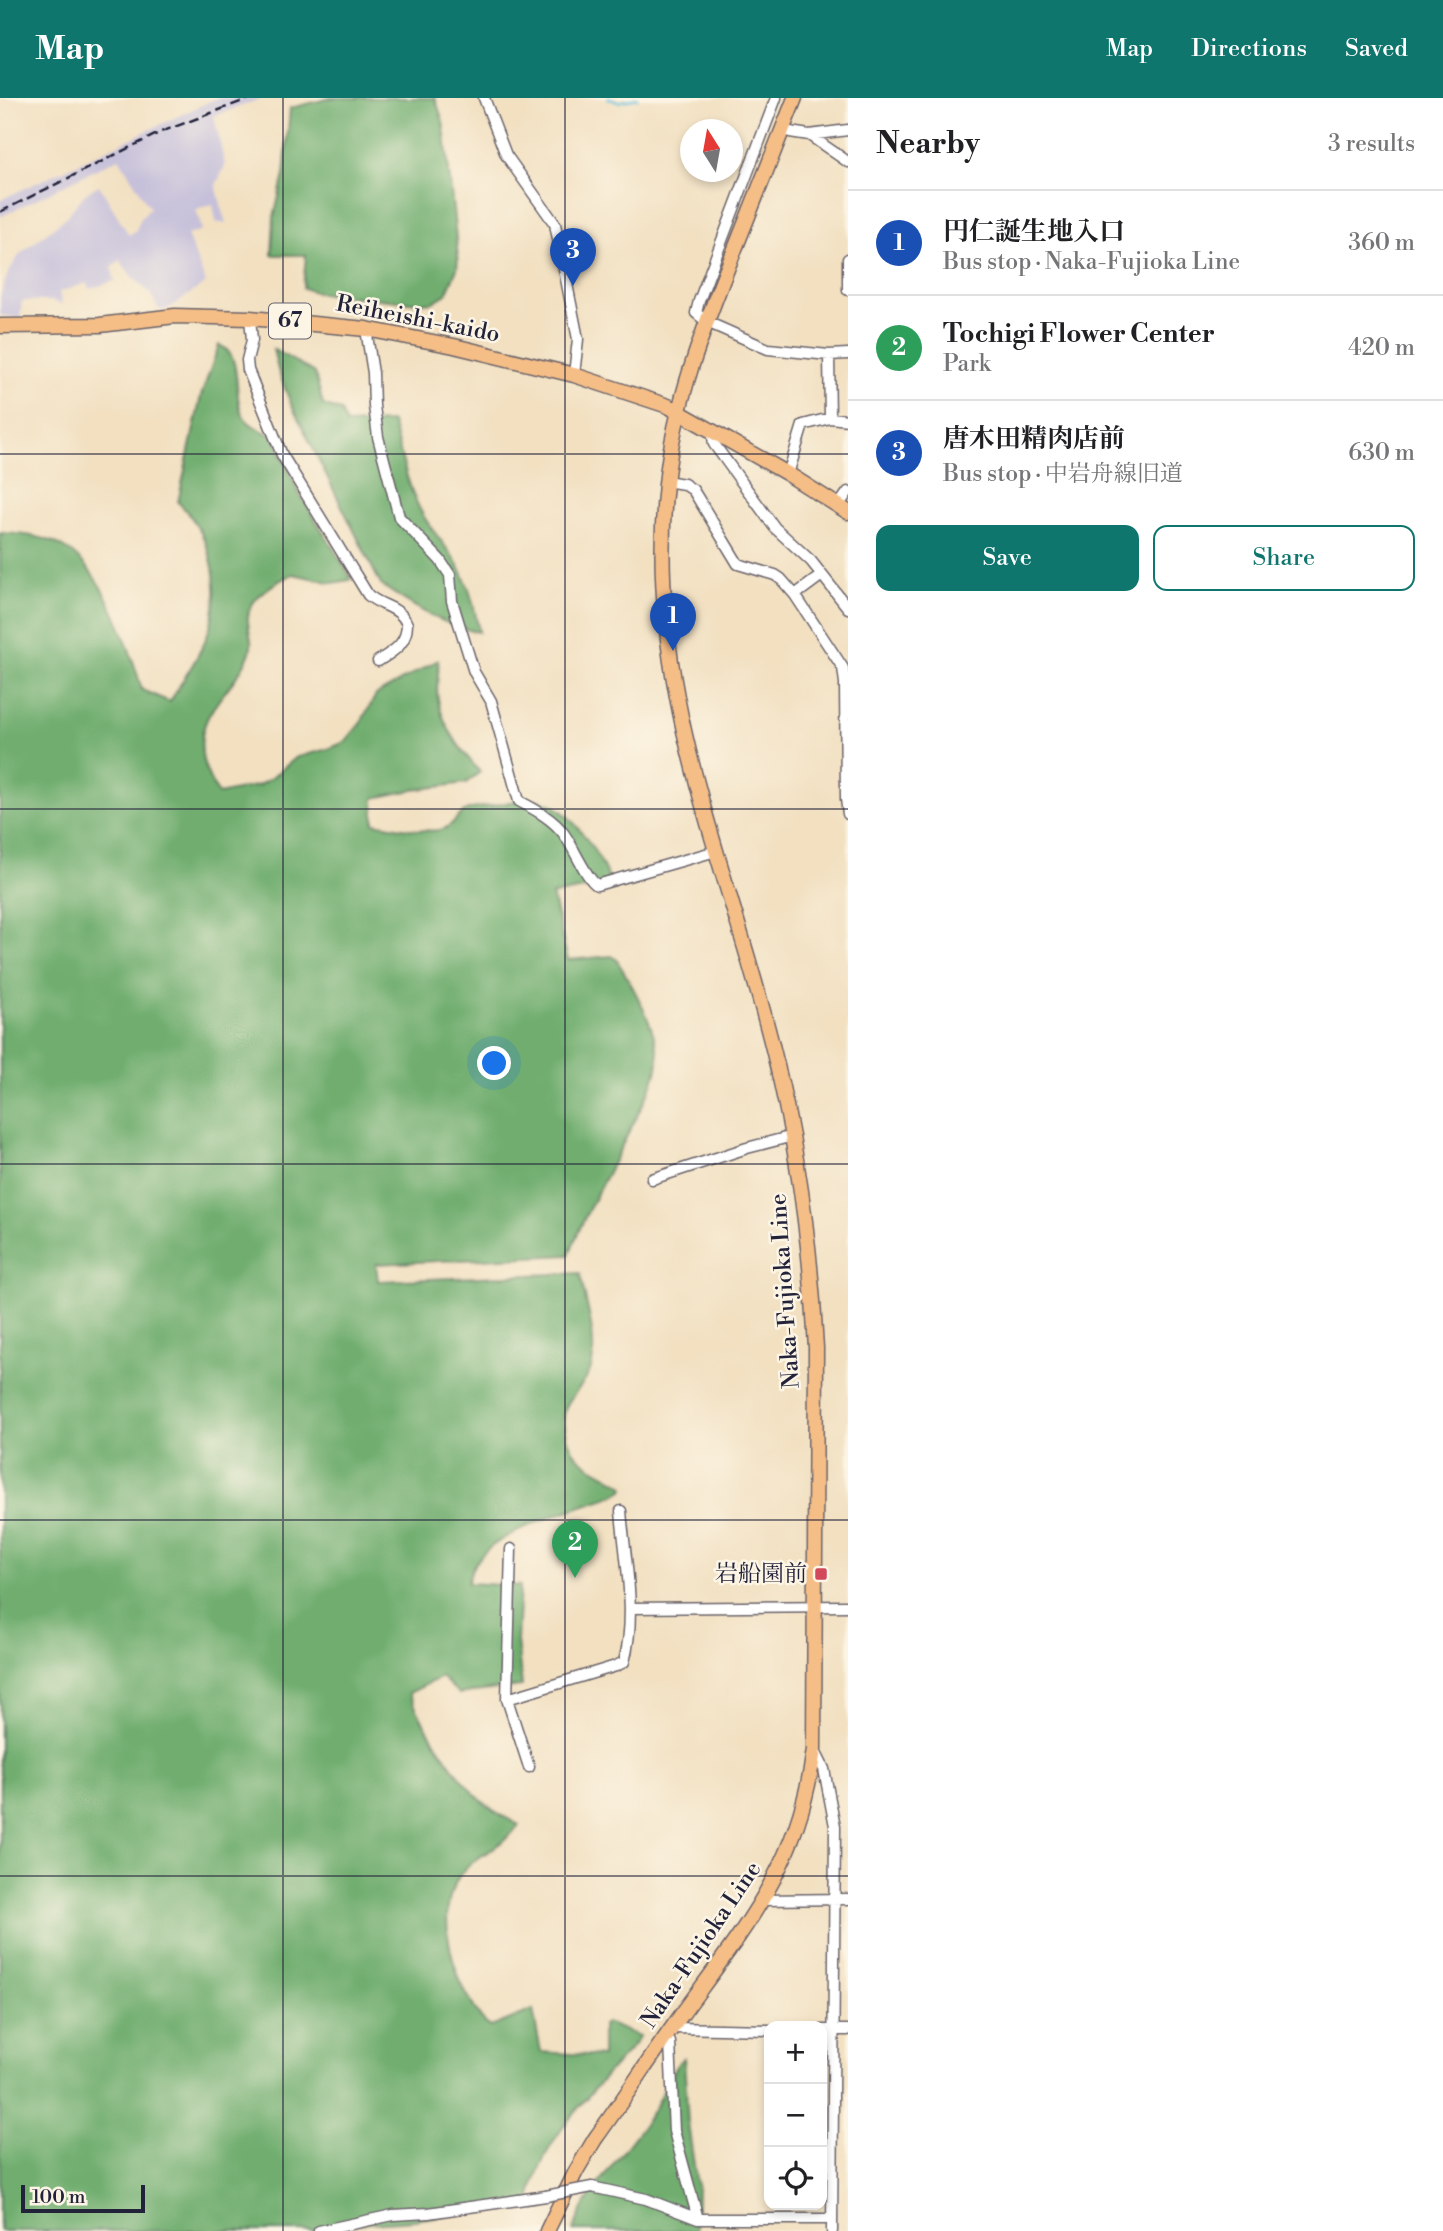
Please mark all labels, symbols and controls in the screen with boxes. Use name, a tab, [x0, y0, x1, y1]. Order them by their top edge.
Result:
text: Map	[35, 29, 104, 70]
text: Map	[1106, 34, 1153, 64]
text: Directions	[1191, 34, 1307, 64]
text: Saved	[1345, 34, 1408, 64]
north arrow	[680, 119, 743, 182]
text: Nearby	[876, 125, 980, 163]
text: 3 results	[1328, 130, 1415, 158]
text: 円仁誕生地入口	[943, 216, 1125, 248]
pin: 3	[550, 228, 596, 286]
text: 1	[893, 229, 905, 257]
text: 360 m	[1348, 229, 1415, 257]
text: Bus stop · Naka-Fujioka Line	[943, 248, 1240, 276]
street label: Reiheishi-kaido	[334, 289, 502, 349]
road number: 67	[269, 304, 311, 339]
text: Tochigi Flower Center	[943, 318, 1215, 350]
text: 2	[892, 334, 906, 362]
text: 420 m	[1348, 334, 1415, 362]
text: Park	[943, 350, 991, 378]
text: 唐木田精肉店前	[943, 423, 1125, 455]
text: 3	[892, 439, 906, 467]
text: 630 m	[1348, 439, 1415, 467]
text: Bus stop · 中岩舟線旧道	[943, 460, 1183, 488]
button: Save	[876, 525, 1139, 591]
button: Share	[1153, 525, 1415, 591]
pin: 1	[650, 593, 696, 651]
your location	[477, 1046, 511, 1080]
street label: Naka-Fujioka Line	[764, 1193, 806, 1389]
pin: 2	[552, 1520, 598, 1578]
place label: 岩船園前	[715, 1560, 807, 1588]
marker: 岩船園前	[813, 1566, 829, 1582]
street label: Naka-Fujioka Line	[635, 1856, 767, 2034]
map controls	[764, 2021, 827, 2210]
button: +	[764, 2021, 827, 2084]
button: −	[764, 2084, 827, 2147]
button: locate	[764, 2147, 827, 2210]
scale bar	[21, 2182, 145, 2214]
text: 100 m	[32, 2185, 85, 2209]

